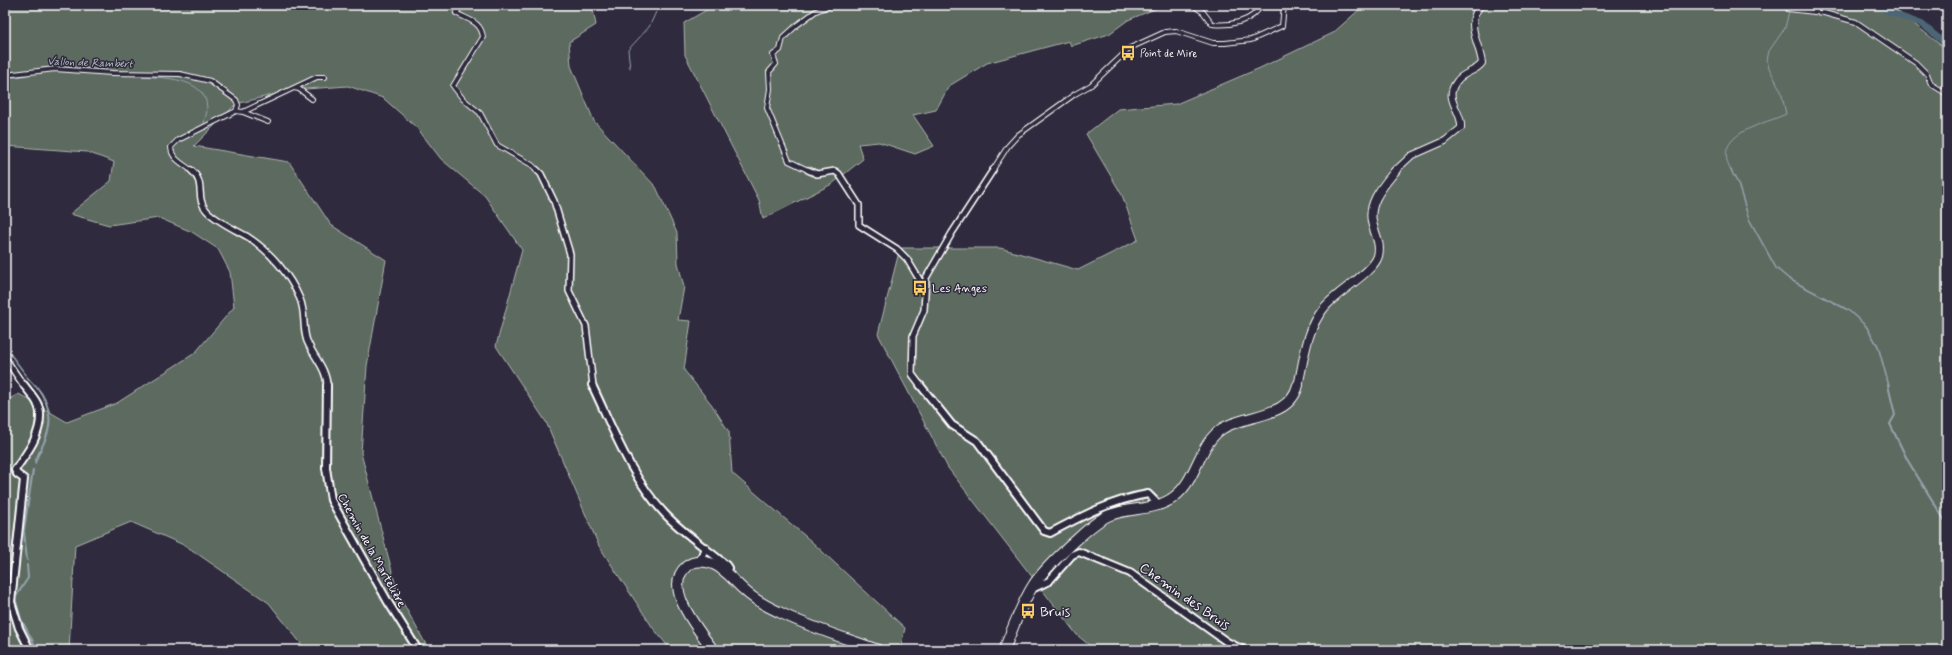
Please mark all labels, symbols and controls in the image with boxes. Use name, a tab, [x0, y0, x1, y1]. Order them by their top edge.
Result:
bus stop icon: Point de Mire	[1119, 44, 1137, 62]
place label: Point de Mire	[1140, 48, 1197, 61]
water label: Vallon de Rambert	[47, 55, 134, 72]
bus stop icon: Les Anges	[911, 279, 929, 297]
place label: Les Anges	[932, 281, 987, 297]
street label: Chemin de la Martelière	[333, 491, 409, 610]
street label: Chemin des Bruis	[1136, 559, 1234, 635]
bus stop icon: Bruis	[1019, 602, 1037, 620]
place label: Bruis	[1040, 603, 1071, 621]

